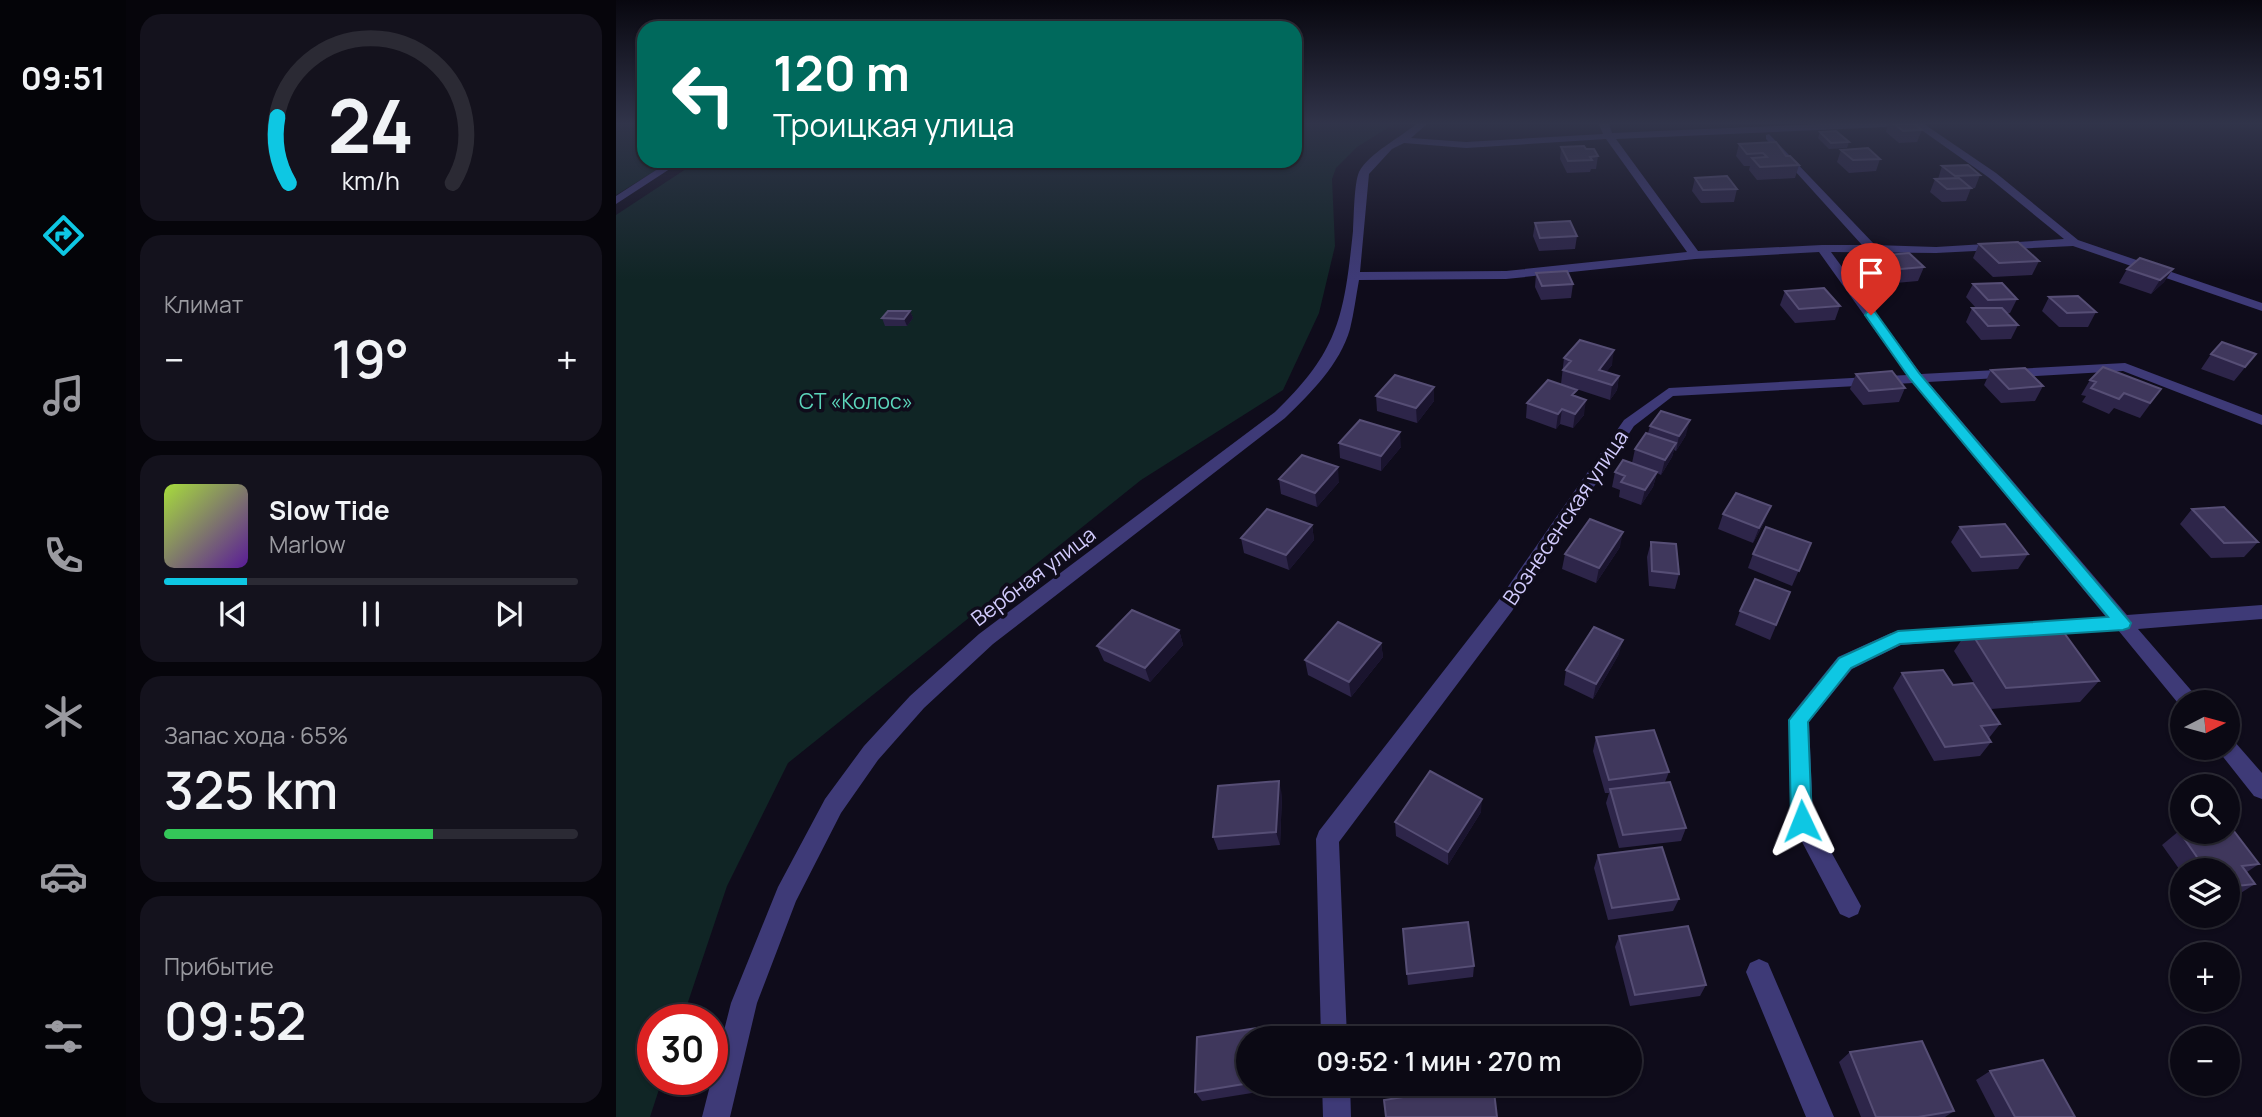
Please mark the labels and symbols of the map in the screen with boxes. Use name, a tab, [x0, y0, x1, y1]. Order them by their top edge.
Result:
pin	[1841, 243, 1901, 315]
park label: СТ «Колос»	[799, 387, 913, 415]
street label: Вознесенская улица	[1496, 424, 1634, 610]
street label: Вербная улица	[965, 520, 1101, 632]
north arrow	[2170, 690, 2240, 760]
position arrow	[1765, 784, 1839, 858]
speed limit sign: 30	[637, 1004, 728, 1095]

